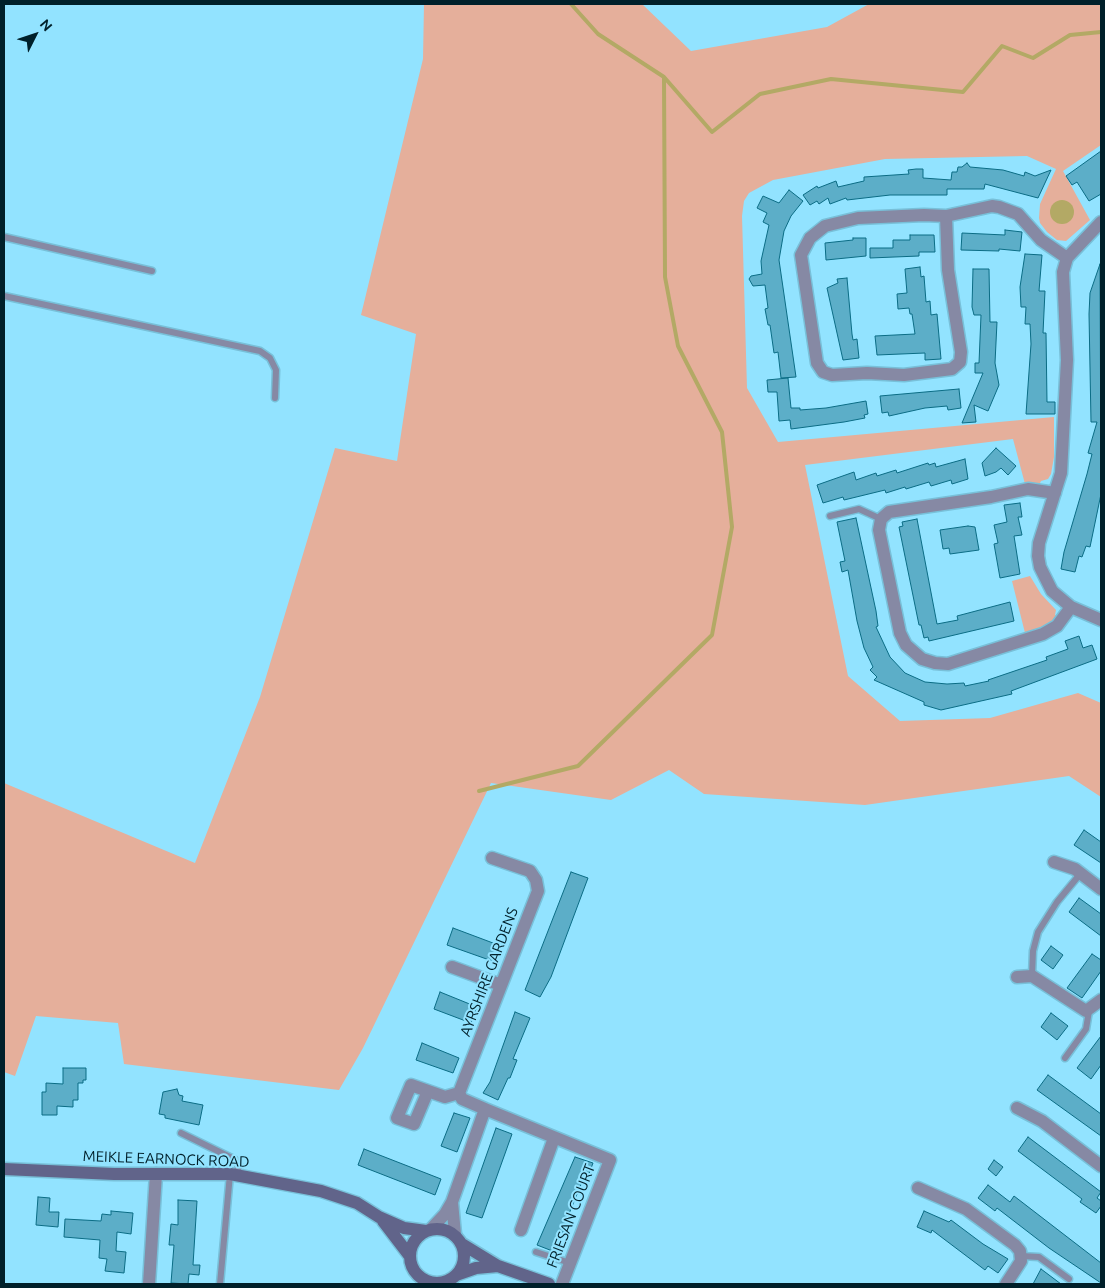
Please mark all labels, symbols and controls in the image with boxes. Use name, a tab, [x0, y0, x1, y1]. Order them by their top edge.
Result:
north arrow	[10, 10, 60, 60]
text: N	[37, 16, 56, 34]
street label: AYRSHIRE GARDENS	[456, 905, 522, 1039]
street label: MEIKLE EARNOCK ROAD	[82, 1147, 250, 1171]
street label: FRIESAN COURT	[543, 1161, 599, 1271]

